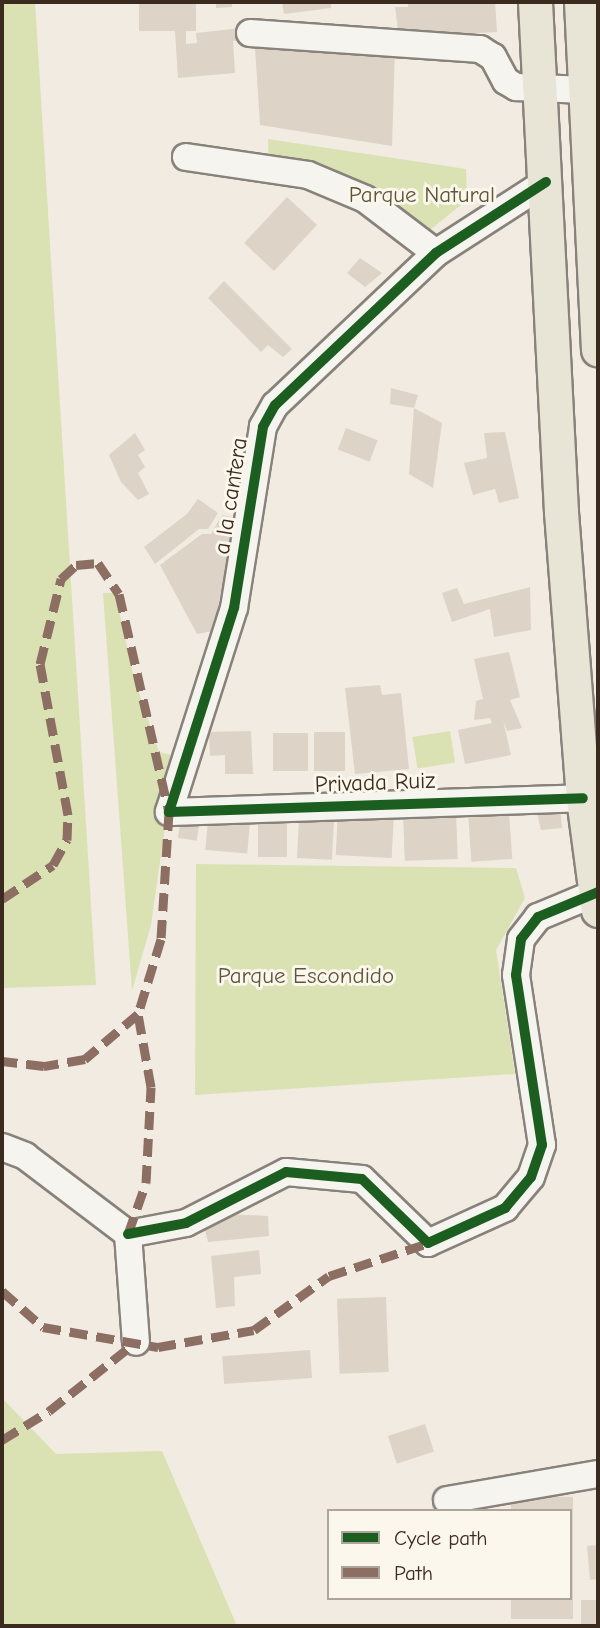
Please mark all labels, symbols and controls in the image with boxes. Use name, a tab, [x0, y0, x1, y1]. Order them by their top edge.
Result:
park label: Parque Natural	[349, 181, 495, 209]
street label: a la cantera	[208, 436, 254, 556]
street label: Privada Ruiz	[314, 767, 436, 799]
park label: Parque Escondido	[218, 962, 394, 990]
legend	[327, 1509, 572, 1600]
text: Cycle path	[394, 1526, 487, 1550]
text: Path	[394, 1561, 433, 1585]

